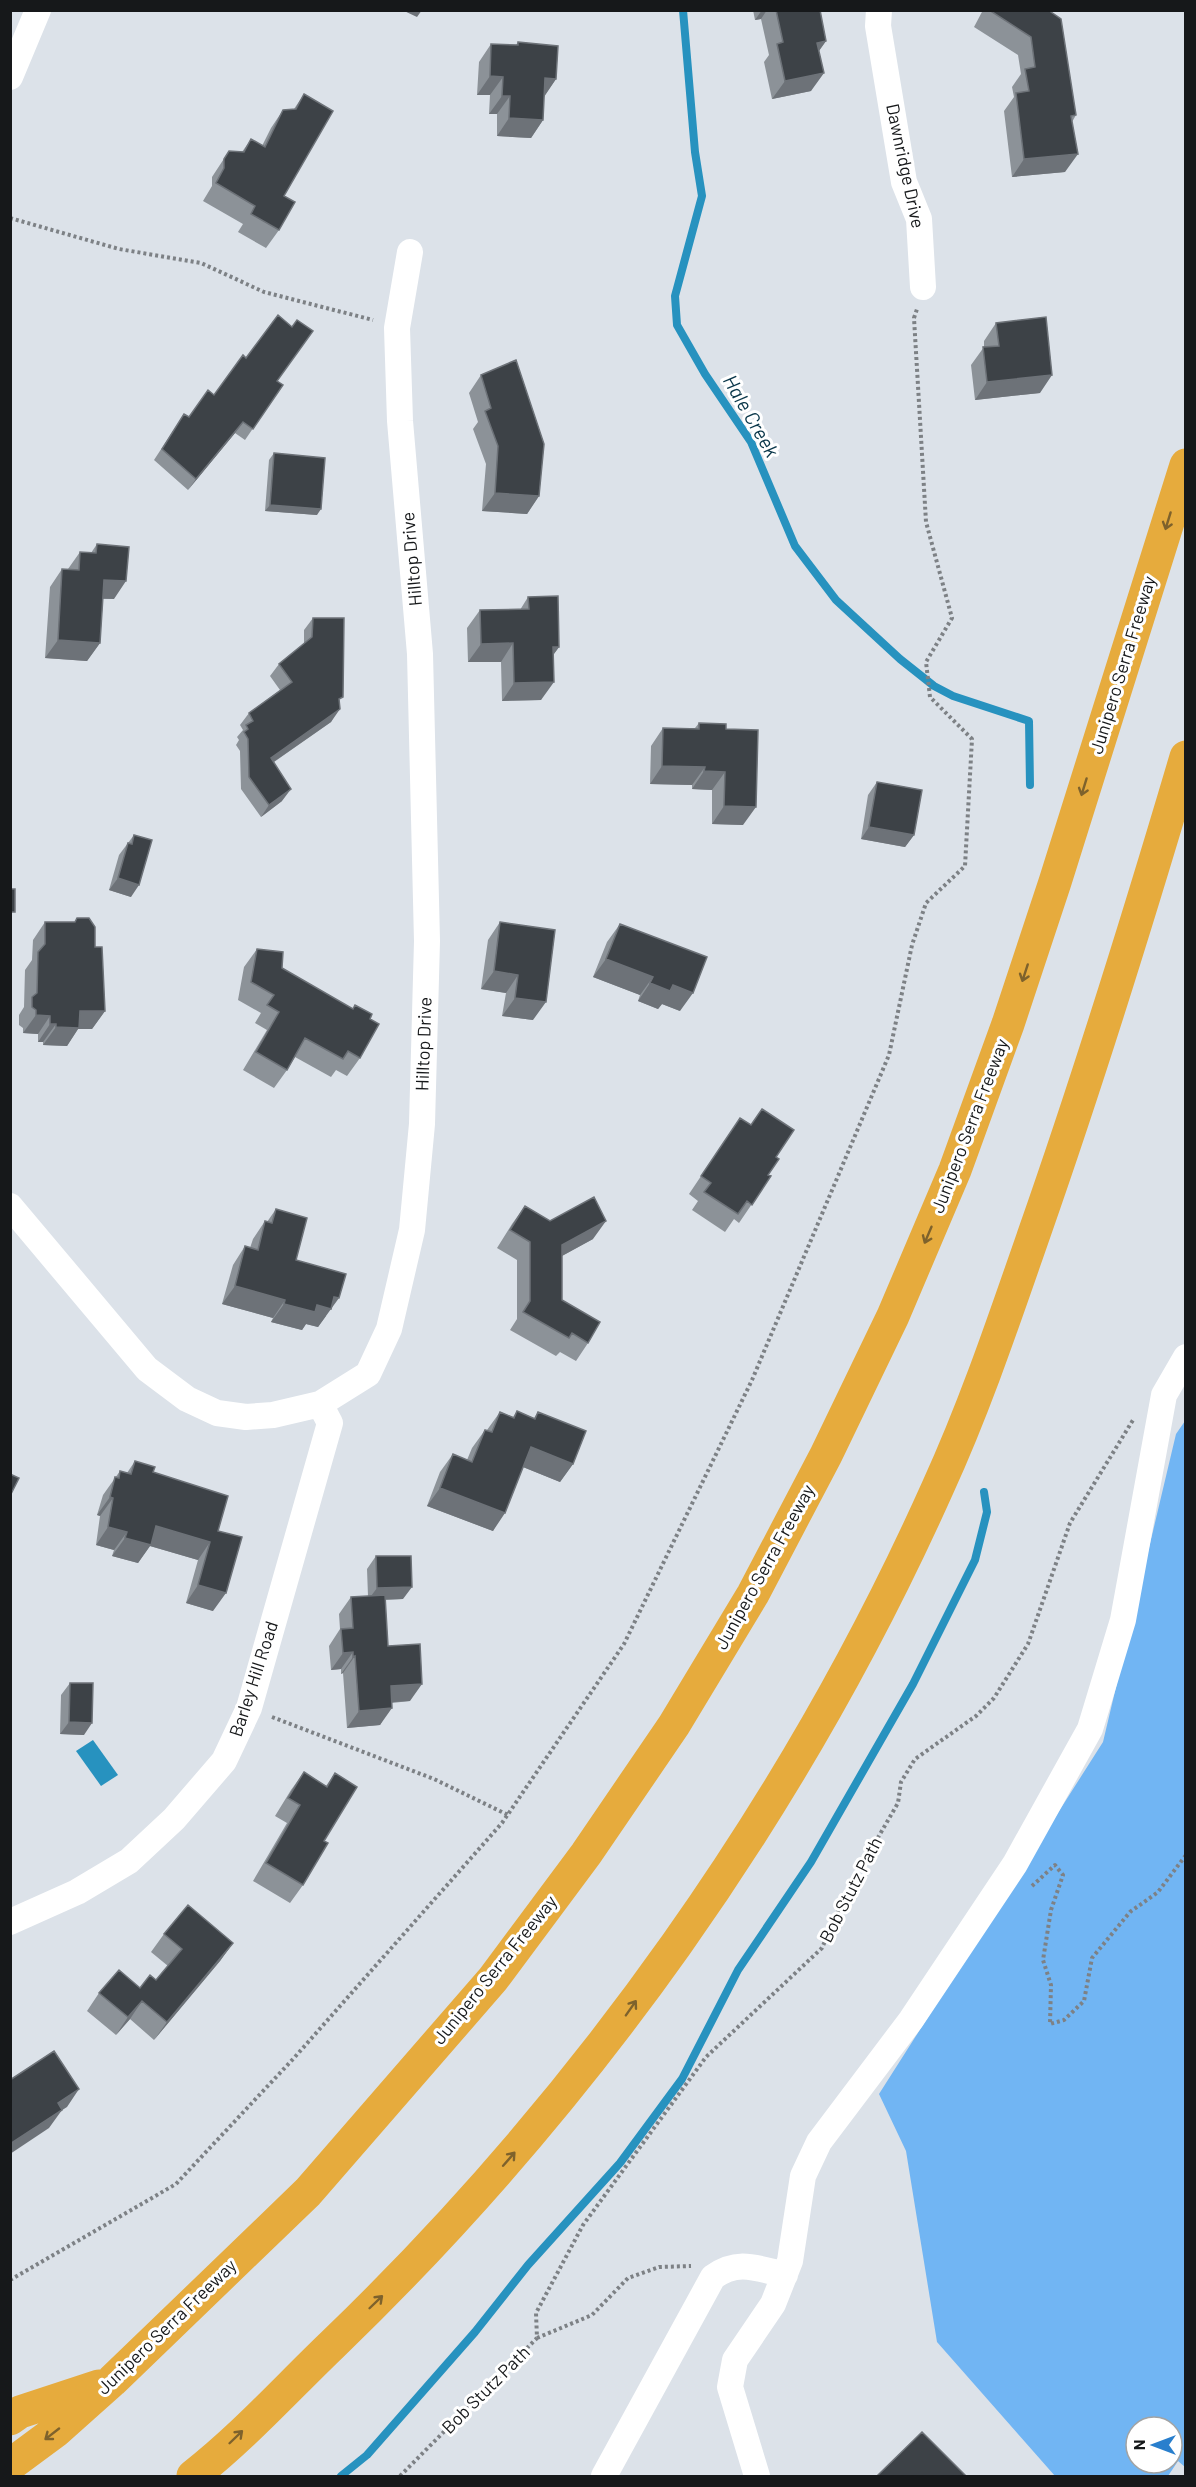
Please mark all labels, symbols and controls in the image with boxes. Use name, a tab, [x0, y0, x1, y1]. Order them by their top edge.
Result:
street label: Dawnridge Drive	[882, 102, 930, 230]
water label: Hale Creek	[719, 370, 785, 461]
street label: Hilltop Drive	[396, 511, 426, 607]
one-way arrow	[1162, 511, 1173, 530]
street label: Junipero Serra Freeway	[1084, 573, 1160, 756]
one-way arrow	[1078, 777, 1089, 796]
one-way arrow	[1019, 963, 1030, 982]
street label: Hilltop Drive	[410, 996, 436, 1092]
street label: Junipero Serra Freeway	[926, 1035, 1013, 1216]
one-way arrow	[922, 1225, 933, 1243]
street label: Junipero Serra Freeway	[710, 1480, 819, 1653]
street label: Barley Hill Road	[224, 1618, 282, 1739]
street label: Bob Stutz Path	[814, 1833, 886, 1946]
street label: Junipero Serra Freeway	[427, 1890, 561, 2048]
one-way arrow	[625, 2000, 637, 2016]
one-way arrow	[502, 2152, 516, 2167]
street label: Junipero Serra Freeway	[92, 2254, 241, 2399]
one-way arrow	[369, 2295, 384, 2309]
street label: Bob Stutz Path	[437, 2341, 534, 2438]
north arrow	[1124, 2415, 1184, 2475]
one-way arrow	[44, 2427, 60, 2440]
one-way arrow	[228, 2430, 243, 2445]
text: N	[1129, 2440, 1148, 2450]

